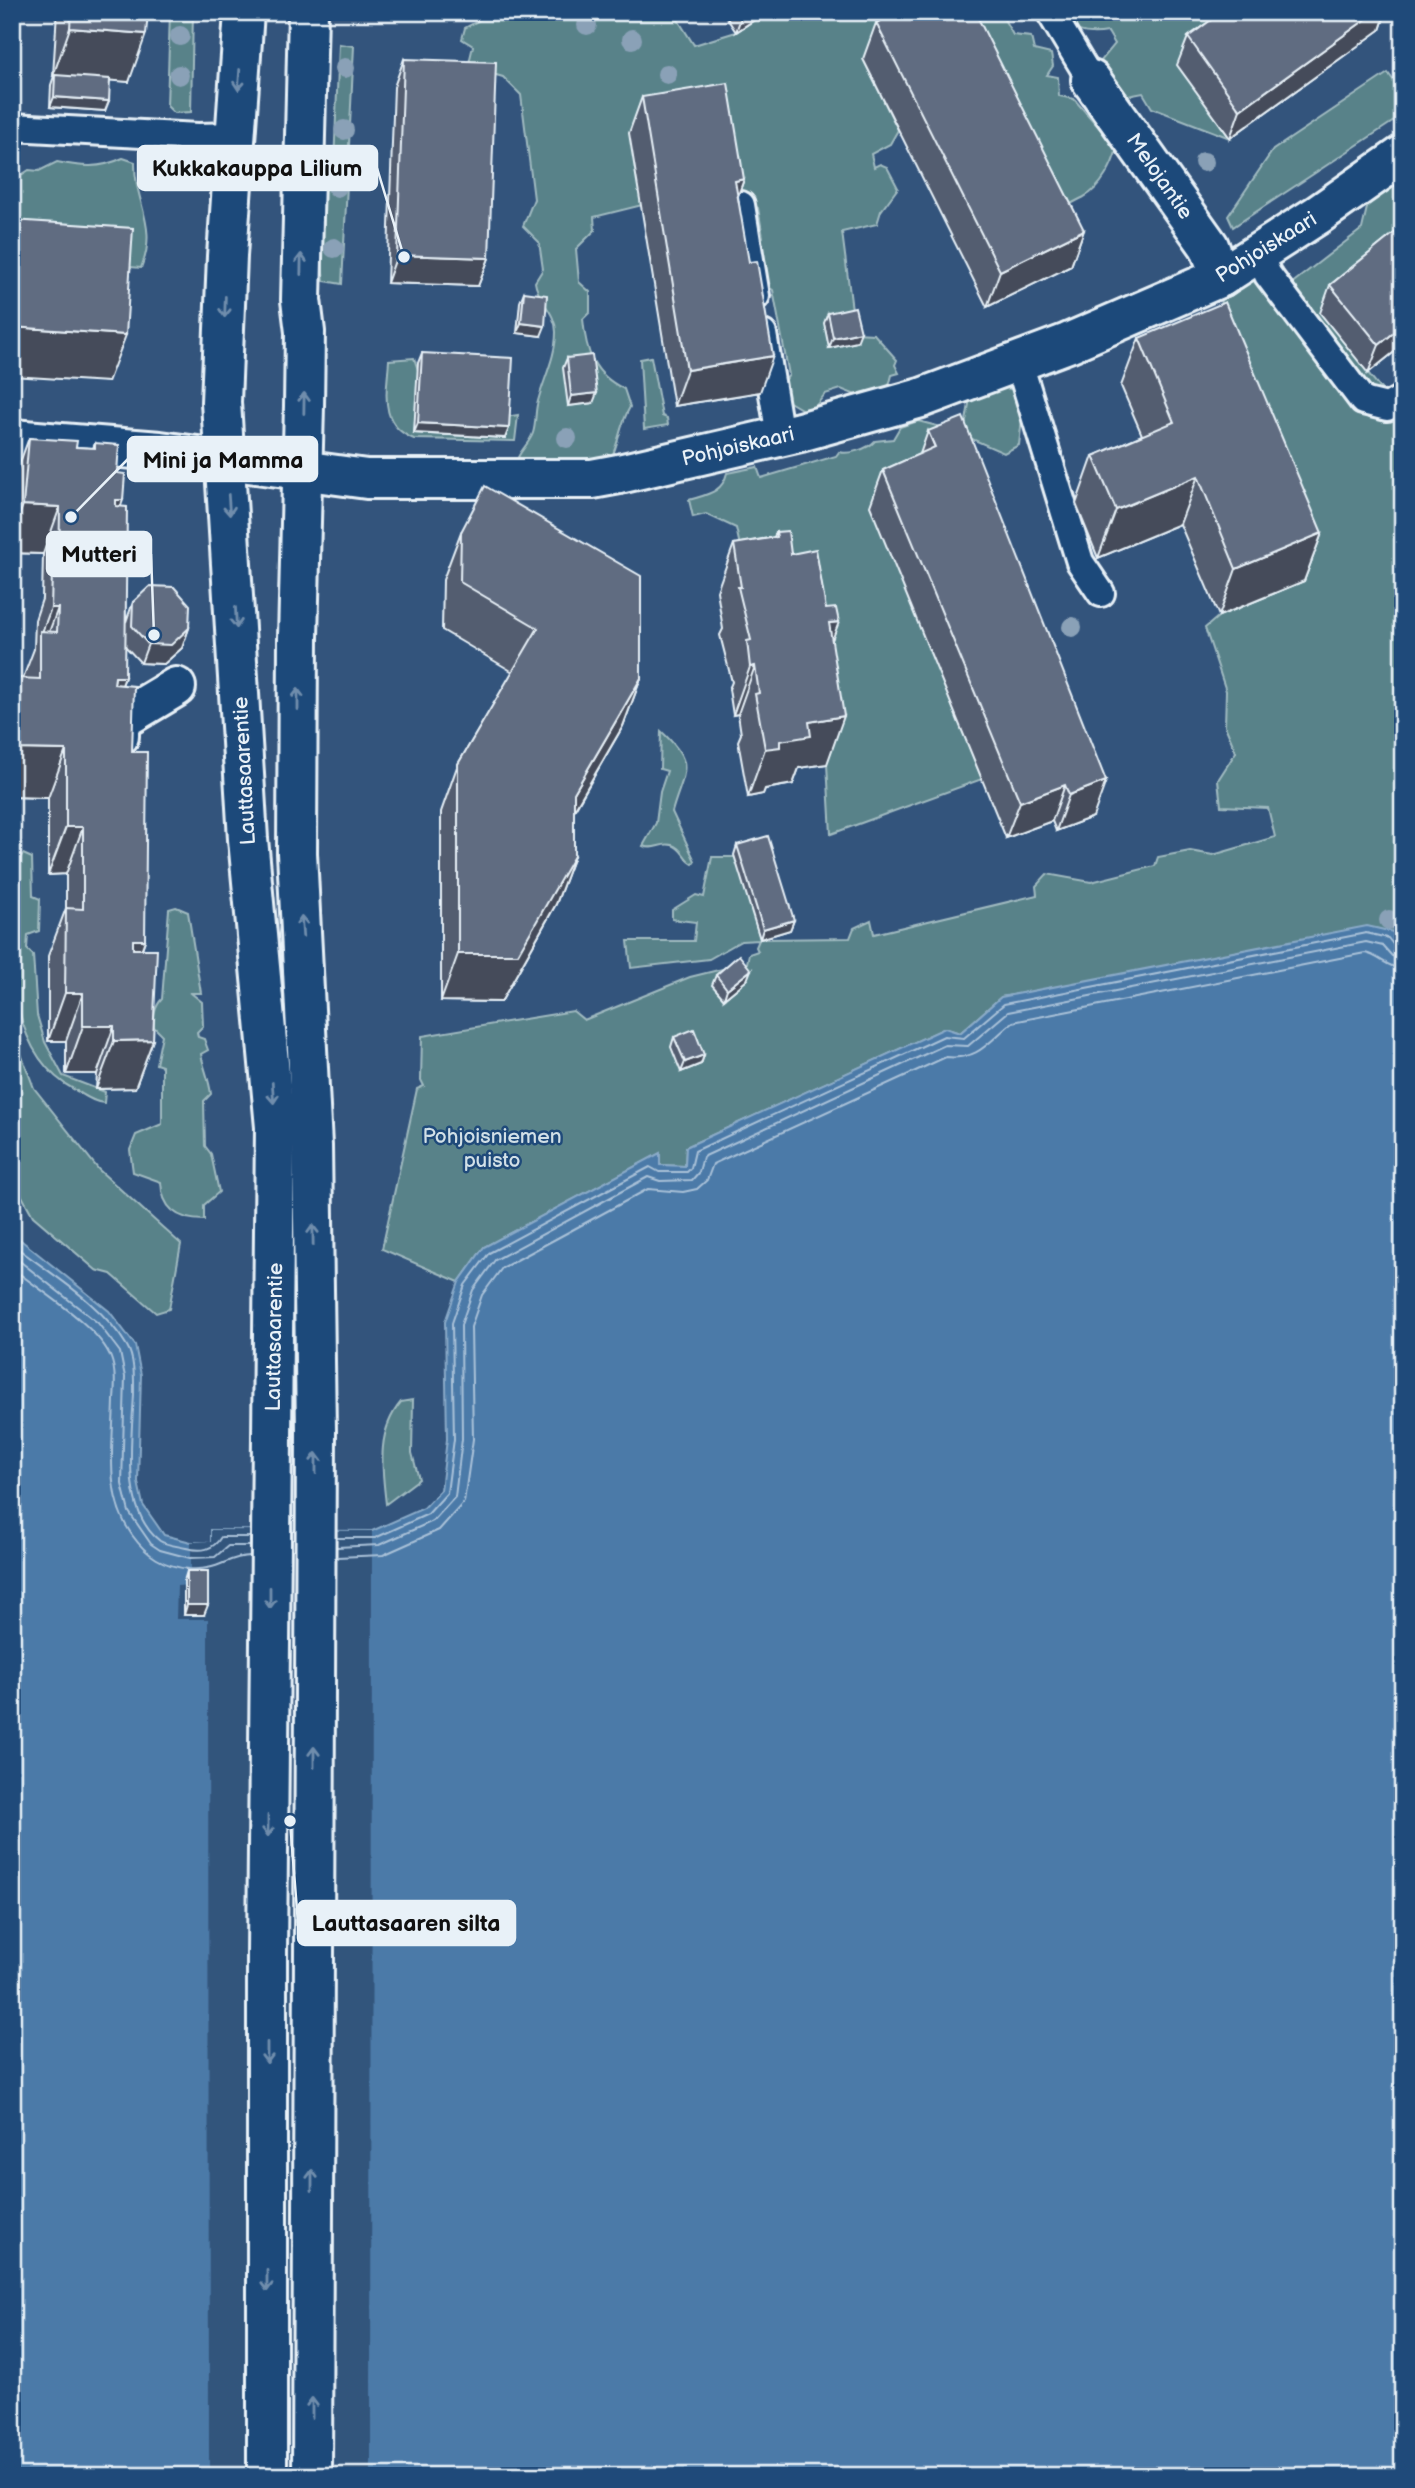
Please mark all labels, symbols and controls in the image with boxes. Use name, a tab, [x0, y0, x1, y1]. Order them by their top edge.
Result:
one-way arrow	[232, 69, 245, 91]
street label: Melojantie	[1121, 128, 1198, 224]
callout: Kukkakauppa Lilium	[138, 146, 377, 190]
text: Kukkakauppa Lilium	[152, 155, 362, 183]
street label: Pohjoiskaari	[1211, 207, 1321, 288]
one-way arrow	[295, 253, 308, 276]
one-way arrow	[218, 296, 231, 319]
one-way arrow	[297, 392, 311, 415]
street label: Pohjoiskaari	[680, 421, 797, 472]
callout: Mini ja Mamma	[128, 437, 317, 481]
text: Mini ja Mamma	[142, 447, 304, 475]
one-way arrow	[223, 493, 236, 516]
callout: Mutteri	[47, 532, 151, 576]
text: Mutteri	[61, 541, 137, 569]
one-way arrow	[229, 606, 242, 629]
one-way arrow	[291, 688, 305, 711]
street label: Lauttasaarentie	[228, 696, 261, 846]
one-way arrow	[295, 916, 308, 938]
one-way arrow	[267, 1081, 280, 1103]
park label: Pohjoisniemen puisto	[422, 1124, 562, 1173]
one-way arrow	[306, 1224, 320, 1247]
street label: Lauttasaarentie	[261, 1262, 288, 1412]
one-way arrow	[309, 1451, 323, 1474]
one-way arrow	[264, 1586, 277, 1609]
one-way arrow	[307, 1745, 321, 1768]
one-way arrow	[262, 1814, 275, 1837]
callout: Lauttasaaren silta	[298, 1901, 515, 1945]
text: Lauttasaaren silta	[311, 1910, 501, 1938]
one-way arrow	[260, 2041, 274, 2064]
one-way arrow	[305, 2169, 319, 2192]
one-way arrow	[260, 2269, 274, 2292]
one-way arrow	[305, 2396, 319, 2419]

